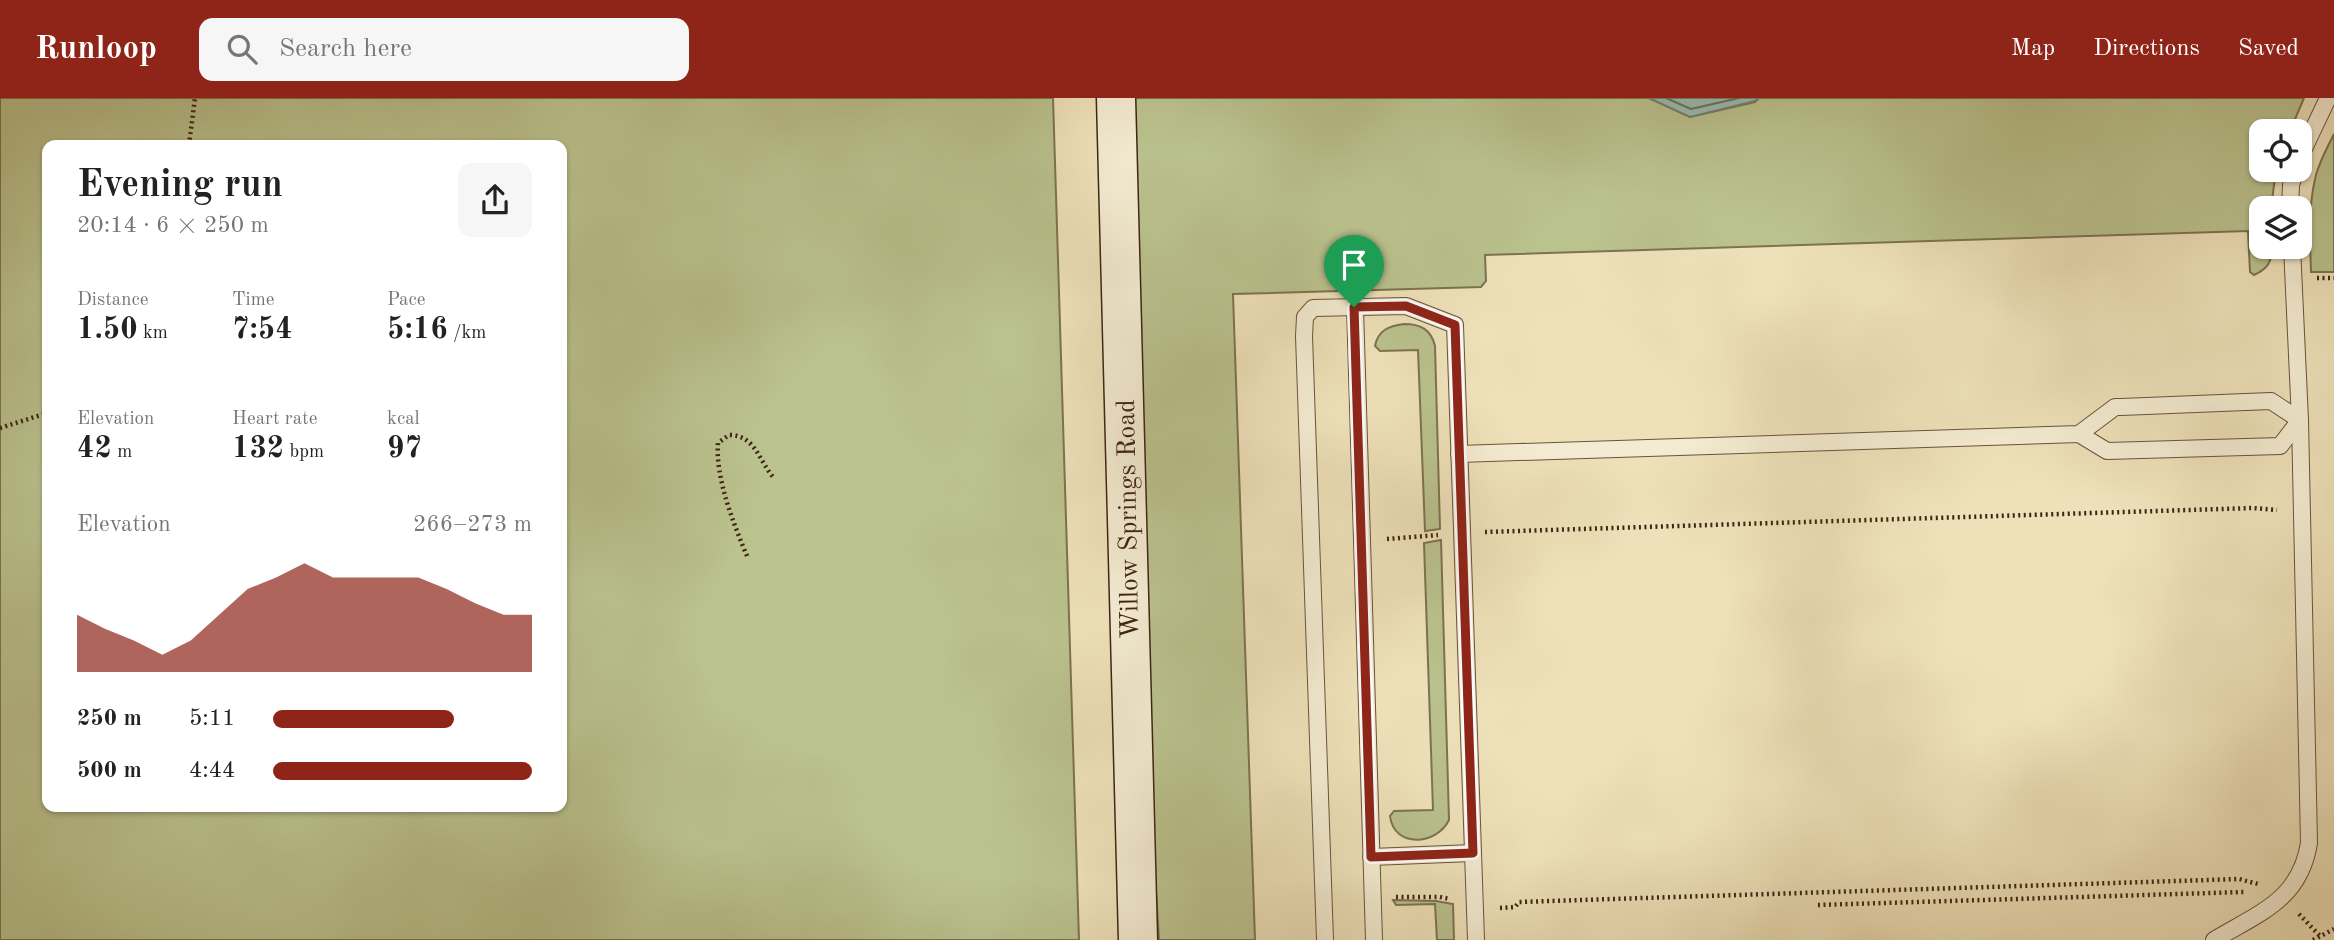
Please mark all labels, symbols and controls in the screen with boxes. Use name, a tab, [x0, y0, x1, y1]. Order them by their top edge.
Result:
search box	[199, 18, 689, 81]
icon: search	[223, 30, 261, 68]
text: Runloop	[35, 33, 157, 66]
text: Search here	[279, 36, 412, 62]
text: Map	[2011, 37, 2055, 61]
text: Directions	[2093, 37, 2200, 61]
text: Saved	[2238, 37, 2299, 61]
map controls	[2249, 119, 2312, 259]
button: locate	[2249, 119, 2312, 182]
button: share	[458, 163, 532, 237]
text: Evening run	[77, 167, 283, 205]
button: layers	[2249, 196, 2312, 259]
text: 20:14 · 6 × 250 m	[77, 214, 269, 237]
pin	[1324, 235, 1384, 307]
icon: arrive	[1335, 246, 1373, 284]
text: Distance	[77, 291, 149, 310]
text: Time	[232, 291, 275, 310]
text: Pace	[387, 291, 426, 310]
text: 1.50	[77, 315, 138, 345]
text: 7:54	[232, 315, 293, 345]
text: 5:16	[387, 315, 448, 345]
text: km	[138, 324, 168, 343]
text: /km	[448, 324, 486, 343]
street label: Willow Springs Road	[1114, 399, 1144, 639]
text: Elevation	[77, 410, 154, 429]
text: Heart rate	[232, 410, 317, 429]
text: kcal	[387, 410, 420, 429]
text: 42	[77, 434, 112, 464]
text: 132	[232, 434, 284, 464]
text: 97	[387, 434, 422, 464]
text: m	[112, 443, 132, 462]
text: bpm	[284, 443, 324, 462]
text: Elevation	[77, 513, 171, 536]
text: 266–273 m	[413, 513, 532, 536]
text: 250 m	[77, 707, 142, 730]
text: 5:11	[189, 707, 235, 730]
text: 500 m	[77, 759, 142, 782]
text: 4:44	[189, 759, 235, 782]

